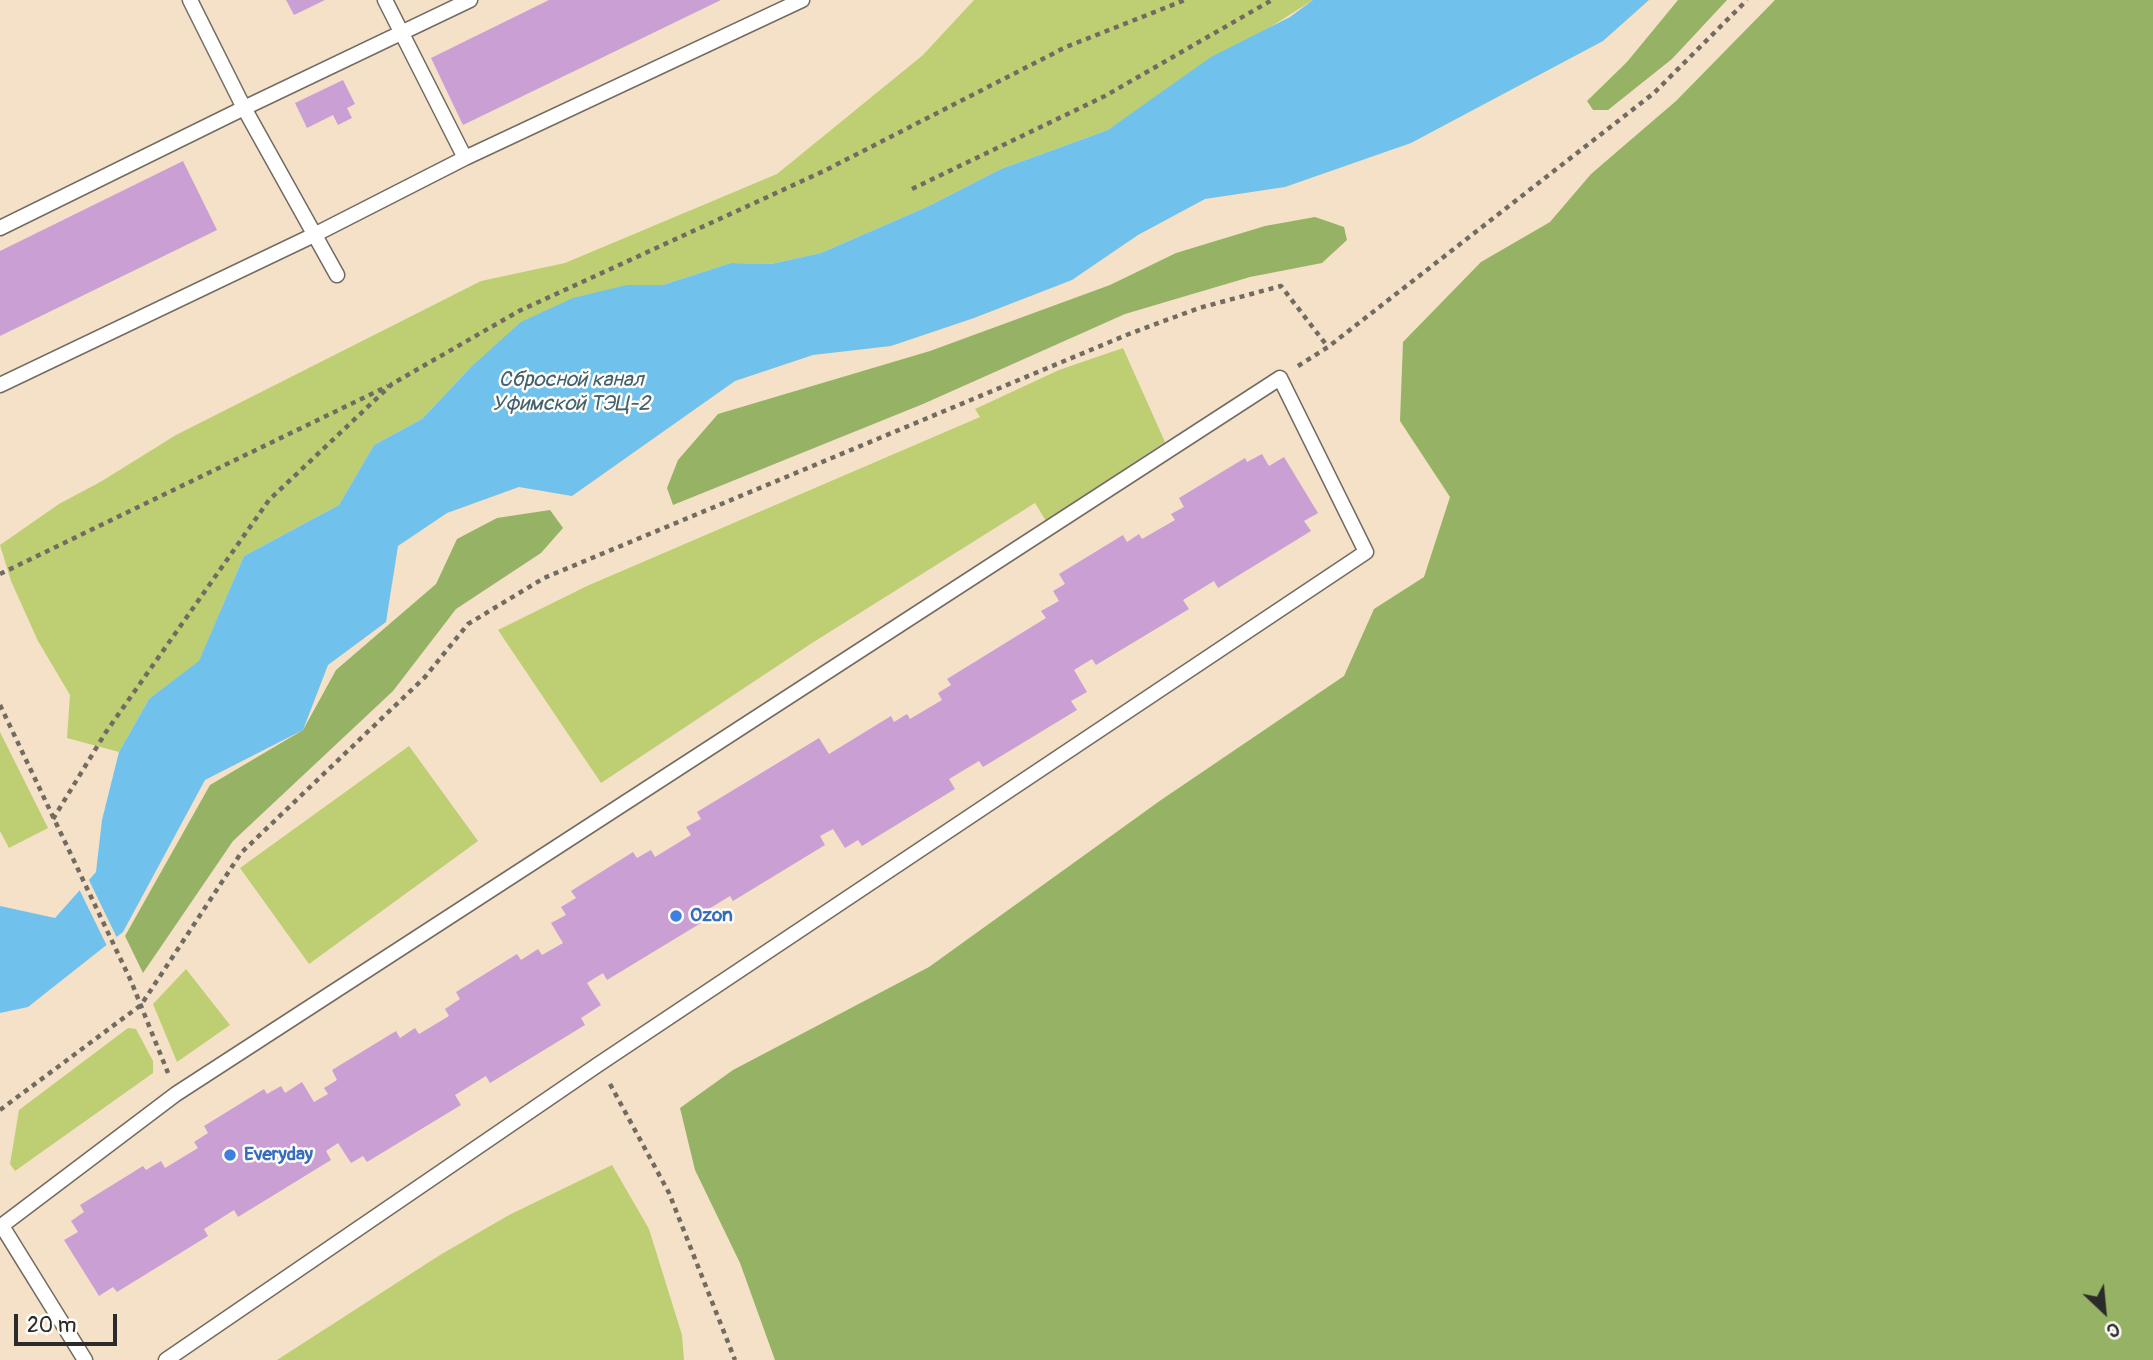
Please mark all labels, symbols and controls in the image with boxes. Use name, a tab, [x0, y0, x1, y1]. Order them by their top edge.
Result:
water label: Сбросной канал Уфимской ТЭЦ-2	[492, 368, 650, 418]
place label: Ozon	[690, 905, 733, 927]
marker: Ozon	[668, 908, 684, 924]
place label: Everyday	[244, 1144, 313, 1166]
marker: Everyday	[222, 1147, 238, 1163]
north arrow	[2069, 1276, 2139, 1346]
scale bar	[18, 1300, 121, 1344]
text: 20 m	[27, 1312, 76, 1339]
text: С	[2103, 1317, 2124, 1343]

